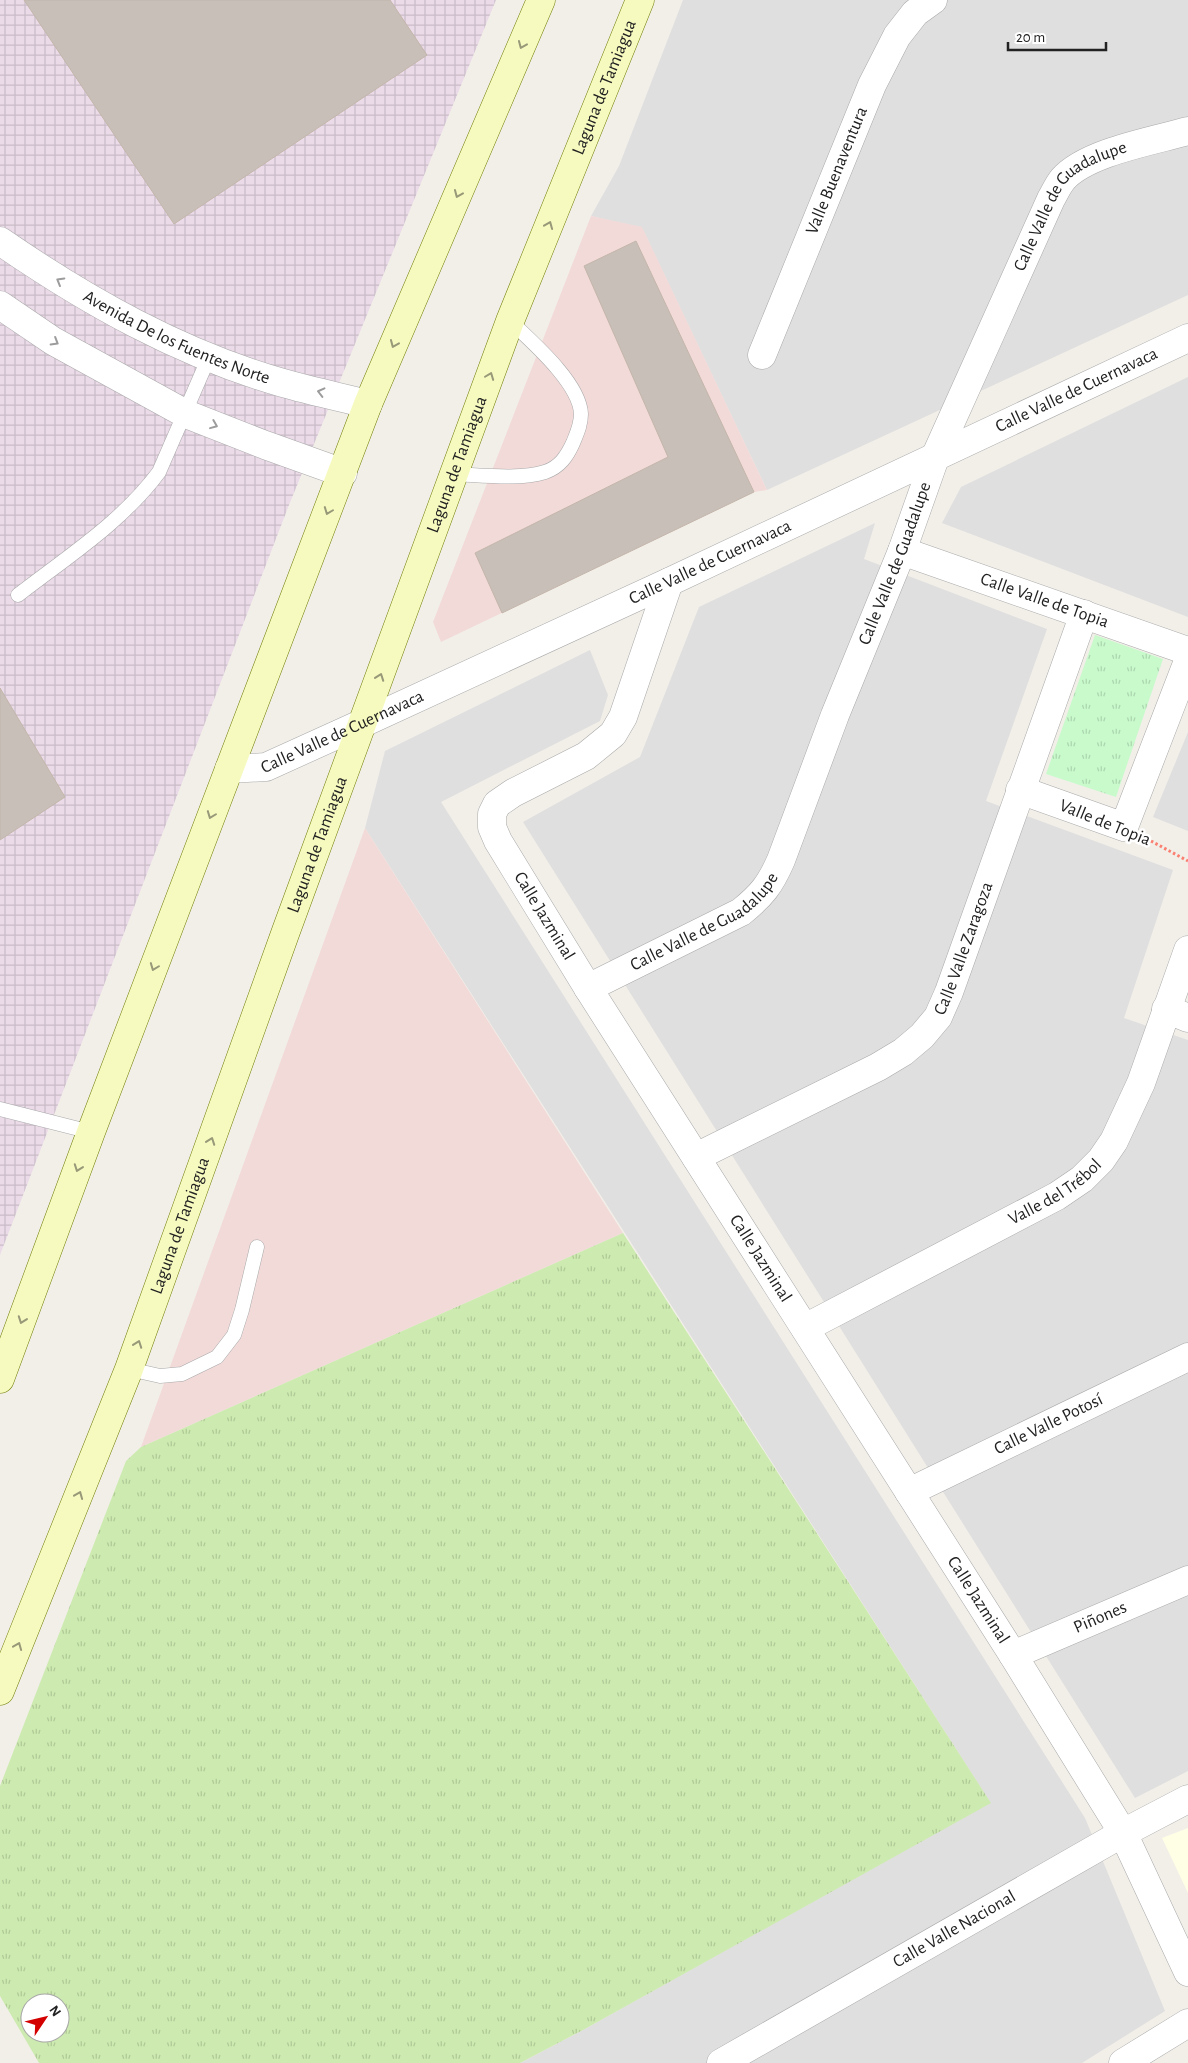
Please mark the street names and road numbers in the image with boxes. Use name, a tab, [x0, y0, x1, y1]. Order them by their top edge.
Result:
street label: Laguna de Tamiagua	[569, 17, 640, 158]
street label: Valle Buenaventura	[803, 104, 871, 237]
street label: Calle Valle de Guadalupe	[1011, 139, 1129, 274]
street label: Avenida De los Fuentes Norte	[80, 287, 272, 388]
street label: Calle Valle de Cuernavaca	[993, 345, 1161, 436]
street label: Laguna de Tamiagua	[424, 394, 491, 535]
street label: Calle Valle de Guadalupe	[856, 480, 935, 648]
street label: Calle Valle de Cuernavaca	[626, 517, 794, 608]
street label: Calle Valle de Topia	[978, 570, 1111, 632]
street label: Calle Valle de Cuernavaca	[258, 687, 427, 777]
street label: Laguna de Tamiagua	[284, 774, 351, 915]
street label: Valle de Topia	[1057, 797, 1153, 849]
street label: Calle Jazminal	[510, 869, 578, 963]
street label: Calle Valle de Guadalupe	[627, 870, 782, 974]
street label: Calle Valle Zaragoza	[931, 880, 996, 1018]
street label: Laguna de Tamiagua	[148, 1155, 213, 1297]
street label: Valle del Trébol	[1006, 1156, 1105, 1229]
street label: Calle Jazminal	[726, 1212, 795, 1305]
street label: Calle Valle Potosí	[991, 1390, 1106, 1458]
street label: Calle Jazminal	[944, 1553, 1012, 1647]
street label: Piñones	[1071, 1598, 1130, 1637]
street label: Calle Valle Nacional	[890, 1887, 1019, 1971]

